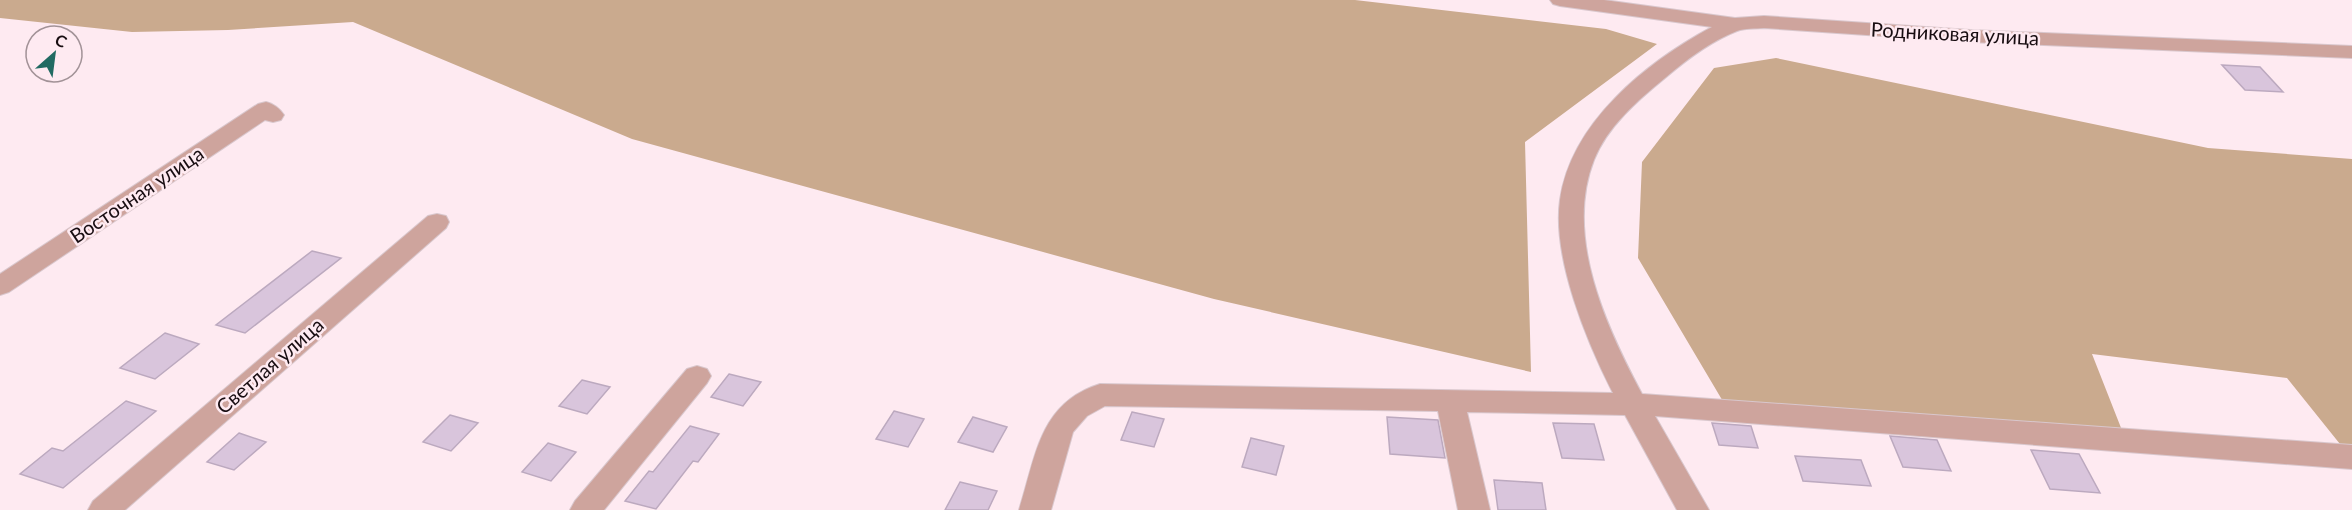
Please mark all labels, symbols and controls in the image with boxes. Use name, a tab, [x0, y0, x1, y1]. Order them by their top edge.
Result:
street label: Родниковая улица	[1870, 17, 2040, 49]
north arrow	[24, 24, 84, 84]
text: С	[52, 29, 71, 51]
street label: Восточная улица	[65, 141, 208, 248]
street label: Светлая улица	[211, 312, 328, 418]

